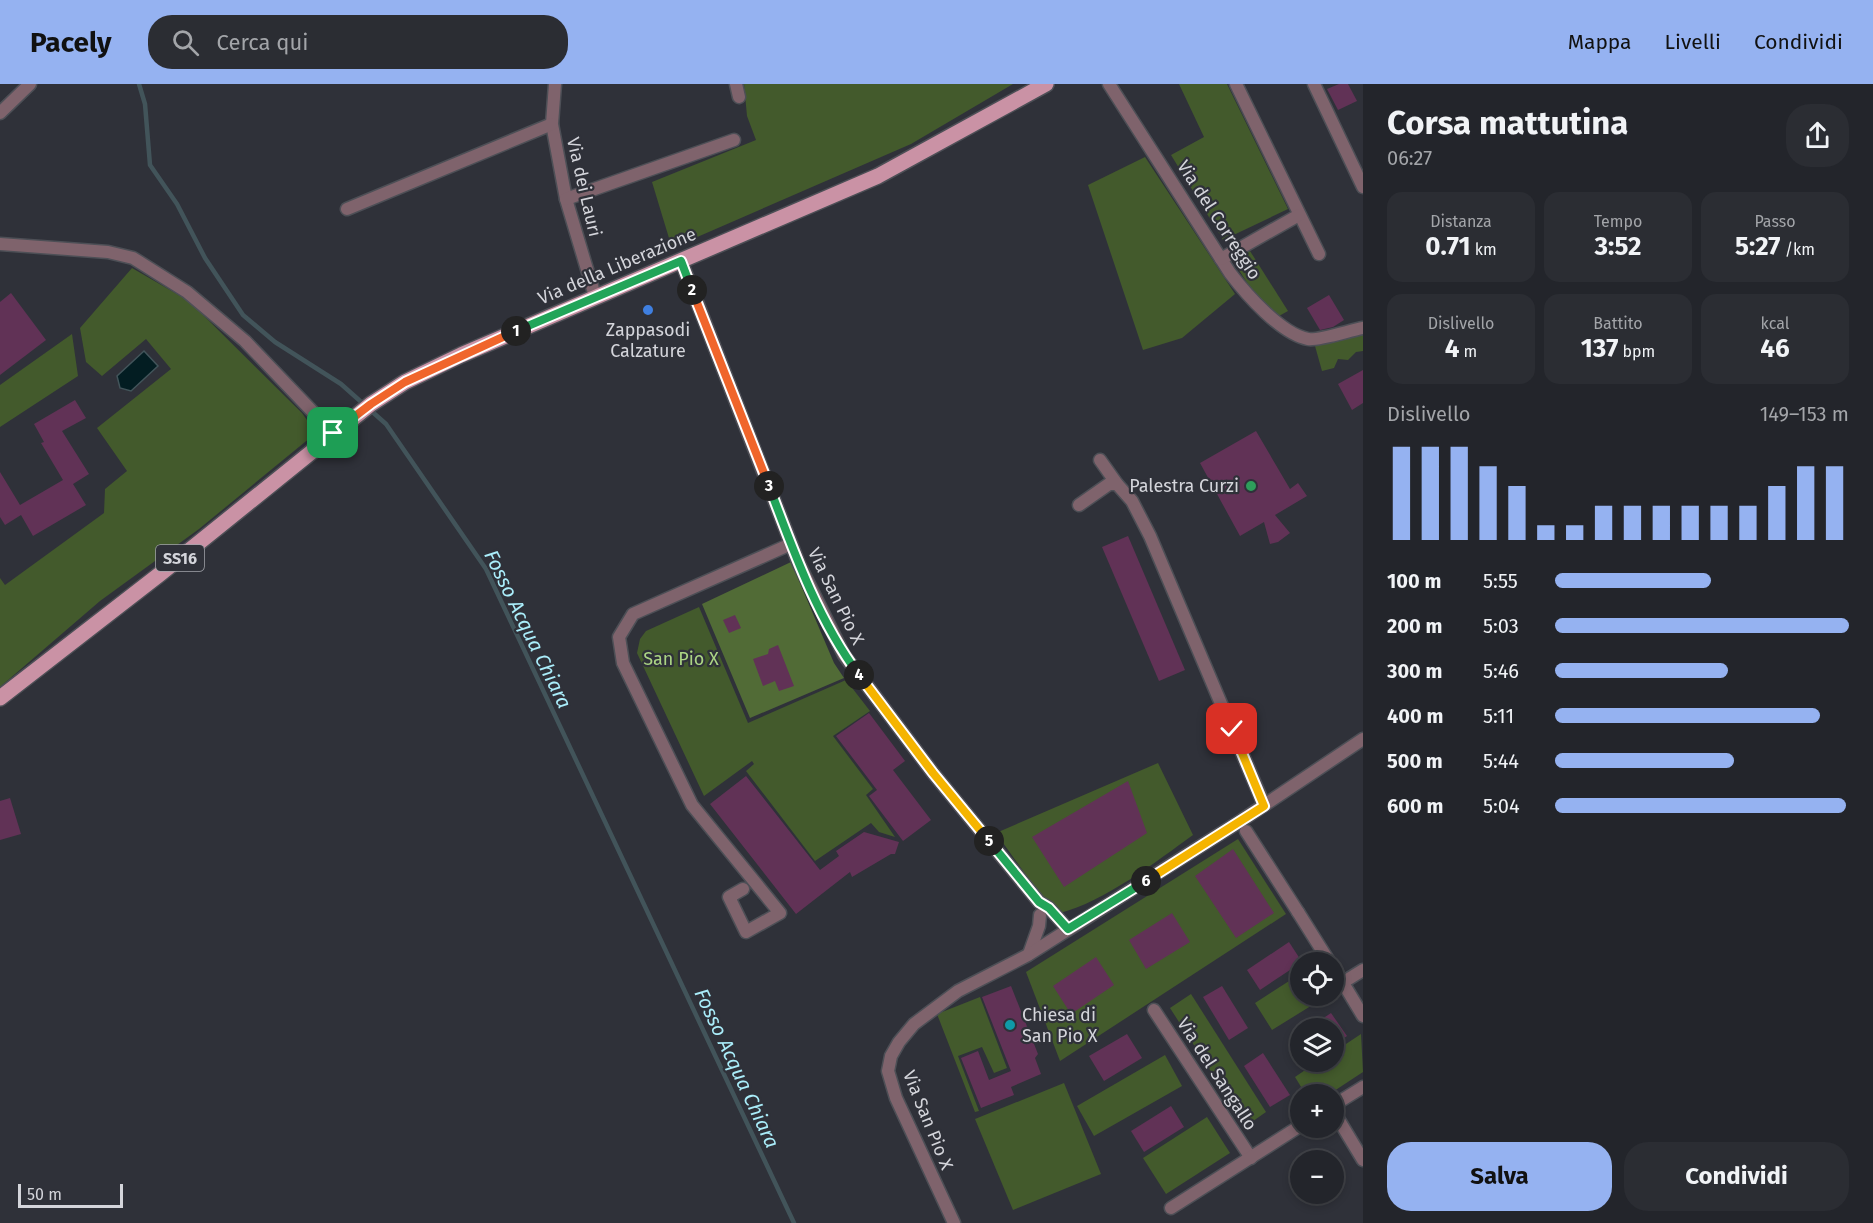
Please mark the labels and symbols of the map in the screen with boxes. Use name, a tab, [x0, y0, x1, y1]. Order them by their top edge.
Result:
street label: Via dei Lauri	[562, 135, 606, 239]
street label: Via del Correggio	[1172, 156, 1266, 284]
street label: Via della Liberazione	[535, 223, 699, 309]
pin: 2	[677, 275, 707, 305]
marker: Zappasodi Calzature	[641, 303, 655, 317]
pin: 1	[501, 316, 531, 346]
place label: Zappasodi Calzature	[606, 319, 690, 362]
pin	[307, 407, 358, 458]
pin: 3	[754, 471, 784, 501]
place label: Palestra Curzi	[1129, 475, 1239, 497]
marker: Palestra Curzi	[1244, 479, 1258, 493]
street label: Via San Pio X	[803, 544, 869, 648]
road number: SS16	[156, 545, 204, 571]
water label: Fosso Acqua Chiara	[479, 546, 577, 712]
park label: San Pio X	[643, 648, 719, 670]
pin: 4	[844, 660, 874, 690]
pin	[1206, 703, 1257, 754]
pin: 5	[974, 826, 1004, 856]
pin: 6	[1131, 866, 1161, 896]
water label: Fosso Acqua Chiara	[689, 984, 785, 1152]
place label: Chiesa di San Pio X	[1022, 1004, 1098, 1047]
street label: Via del Sangallo	[1172, 1013, 1262, 1135]
marker: Chiesa di San Pio X	[1003, 1018, 1017, 1032]
street label: Via San Pio X	[898, 1067, 958, 1173]
scale bar	[18, 1181, 123, 1208]

